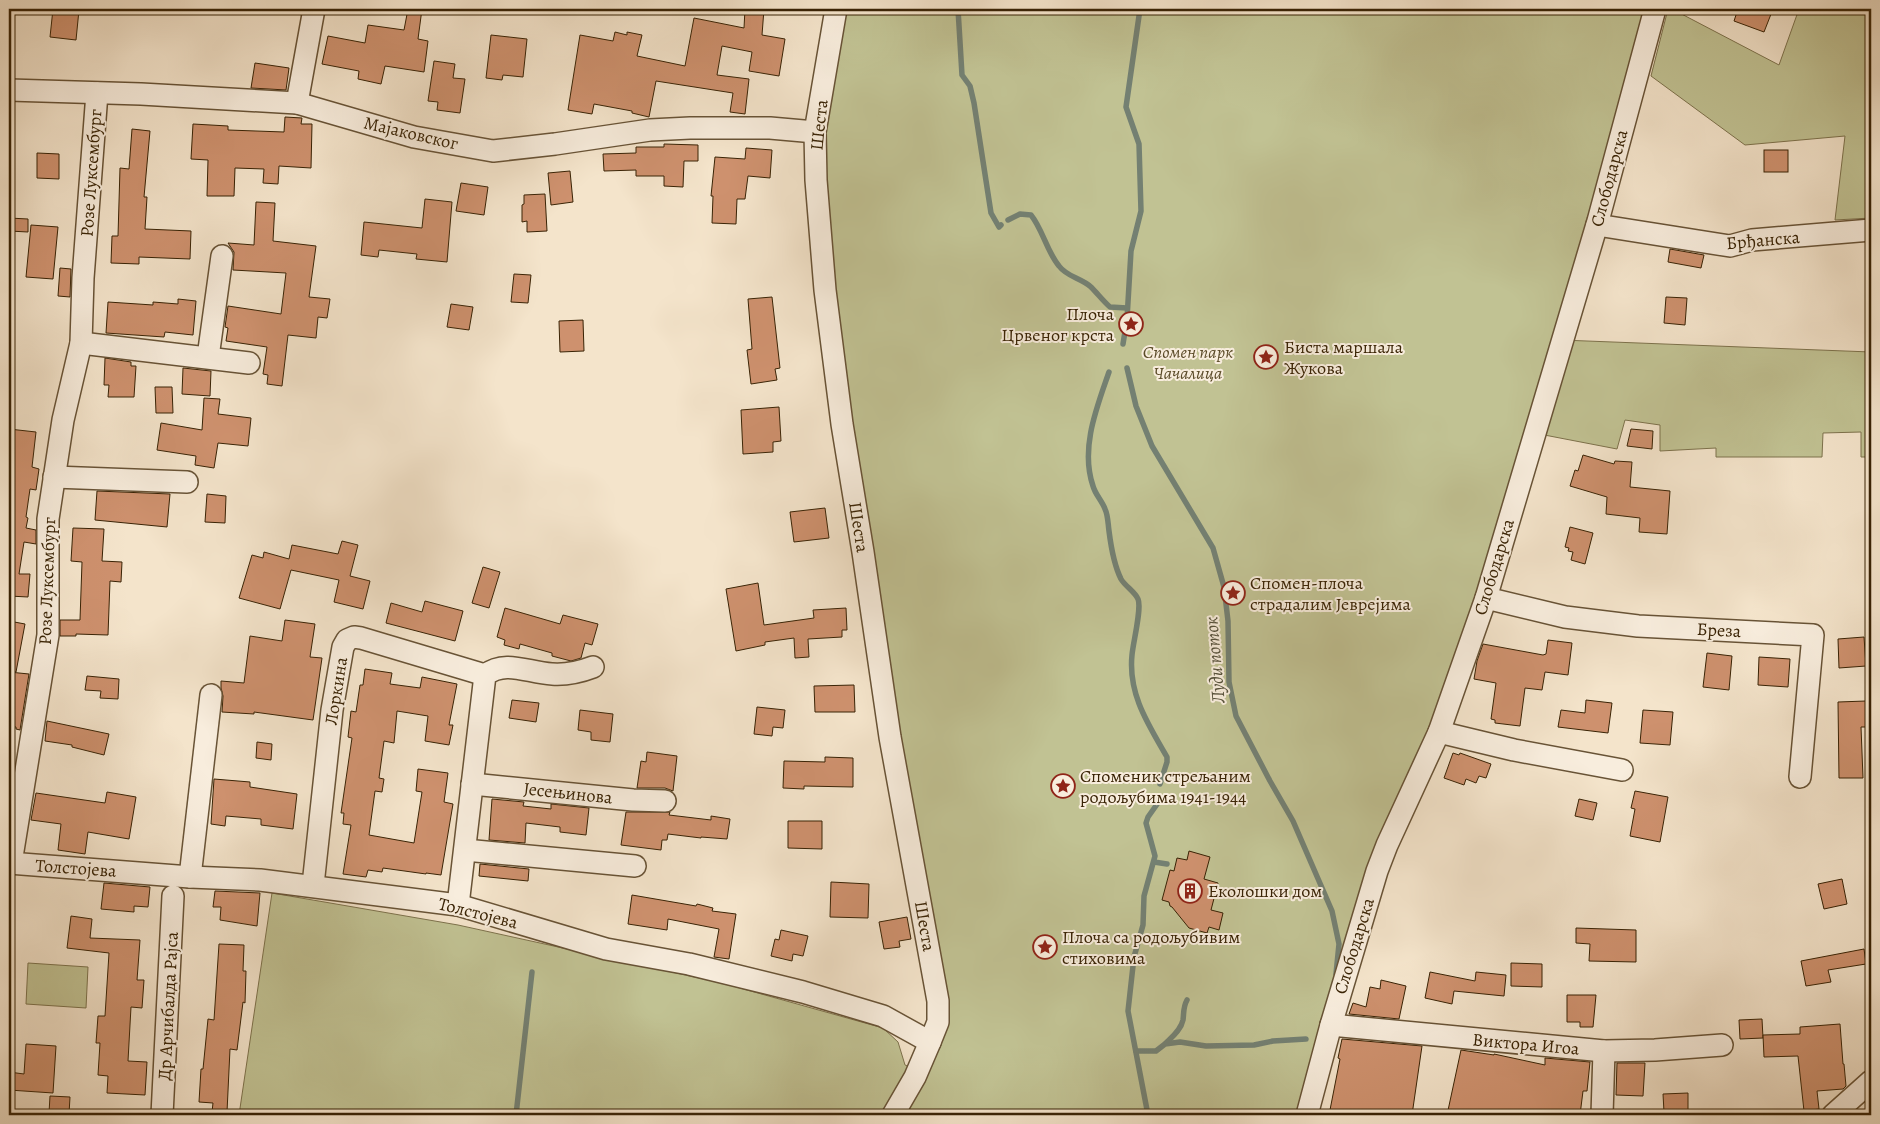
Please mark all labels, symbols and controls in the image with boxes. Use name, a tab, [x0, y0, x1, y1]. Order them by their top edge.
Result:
street label: Шеста	[804, 98, 834, 152]
street label: Розе Луксембург	[75, 108, 107, 238]
street label: Мајаковског	[361, 110, 461, 156]
street label: Слободарска	[1585, 126, 1634, 229]
street label: Брђанска	[1725, 225, 1801, 255]
place label: Плоча Црвеног крста	[1001, 302, 1115, 347]
place icon: Плоча Црвеног крста	[1118, 311, 1144, 337]
place label: Биста маршала Жукова	[1284, 335, 1404, 380]
park label: Спомен парк Чачалица	[1143, 340, 1233, 385]
place icon: Биста маршала Жукова	[1253, 344, 1279, 370]
street label: Шеста	[843, 500, 875, 555]
street label: Слободарска	[1468, 515, 1520, 618]
street label: Розе Луксембург	[33, 516, 61, 645]
place label: Спомен-плоча страдалим Јеврејима	[1250, 571, 1412, 616]
place icon: Спомен-плоча страдалим Јеврејима	[1220, 580, 1246, 606]
water label: Луди поток	[1198, 615, 1232, 706]
street label: Бреза	[1696, 617, 1743, 643]
street label: Лоркина	[319, 655, 353, 727]
place label: Споменик стрељаним родољубима 1941-1944	[1080, 764, 1251, 809]
place icon: Споменик стрељаним родољубима 1941-1944	[1050, 773, 1076, 799]
street label: Јесењинова	[522, 776, 614, 810]
street label: Толстојева	[35, 853, 118, 883]
building icon: Еколошки дом	[1177, 878, 1203, 904]
place label: Еколошки дом	[1208, 879, 1322, 903]
street label: Толстојева	[436, 892, 521, 935]
street label: Слободарска	[1328, 894, 1380, 997]
street label: Шеста	[909, 899, 941, 954]
place label: Плоча са родољубивим стиховима	[1062, 925, 1240, 970]
street label: Др Арчибалда Рајса	[152, 930, 184, 1081]
place icon: Плоча са родољубивим стиховима	[1032, 934, 1058, 960]
street label: Виктора Игоа	[1472, 1027, 1581, 1061]

